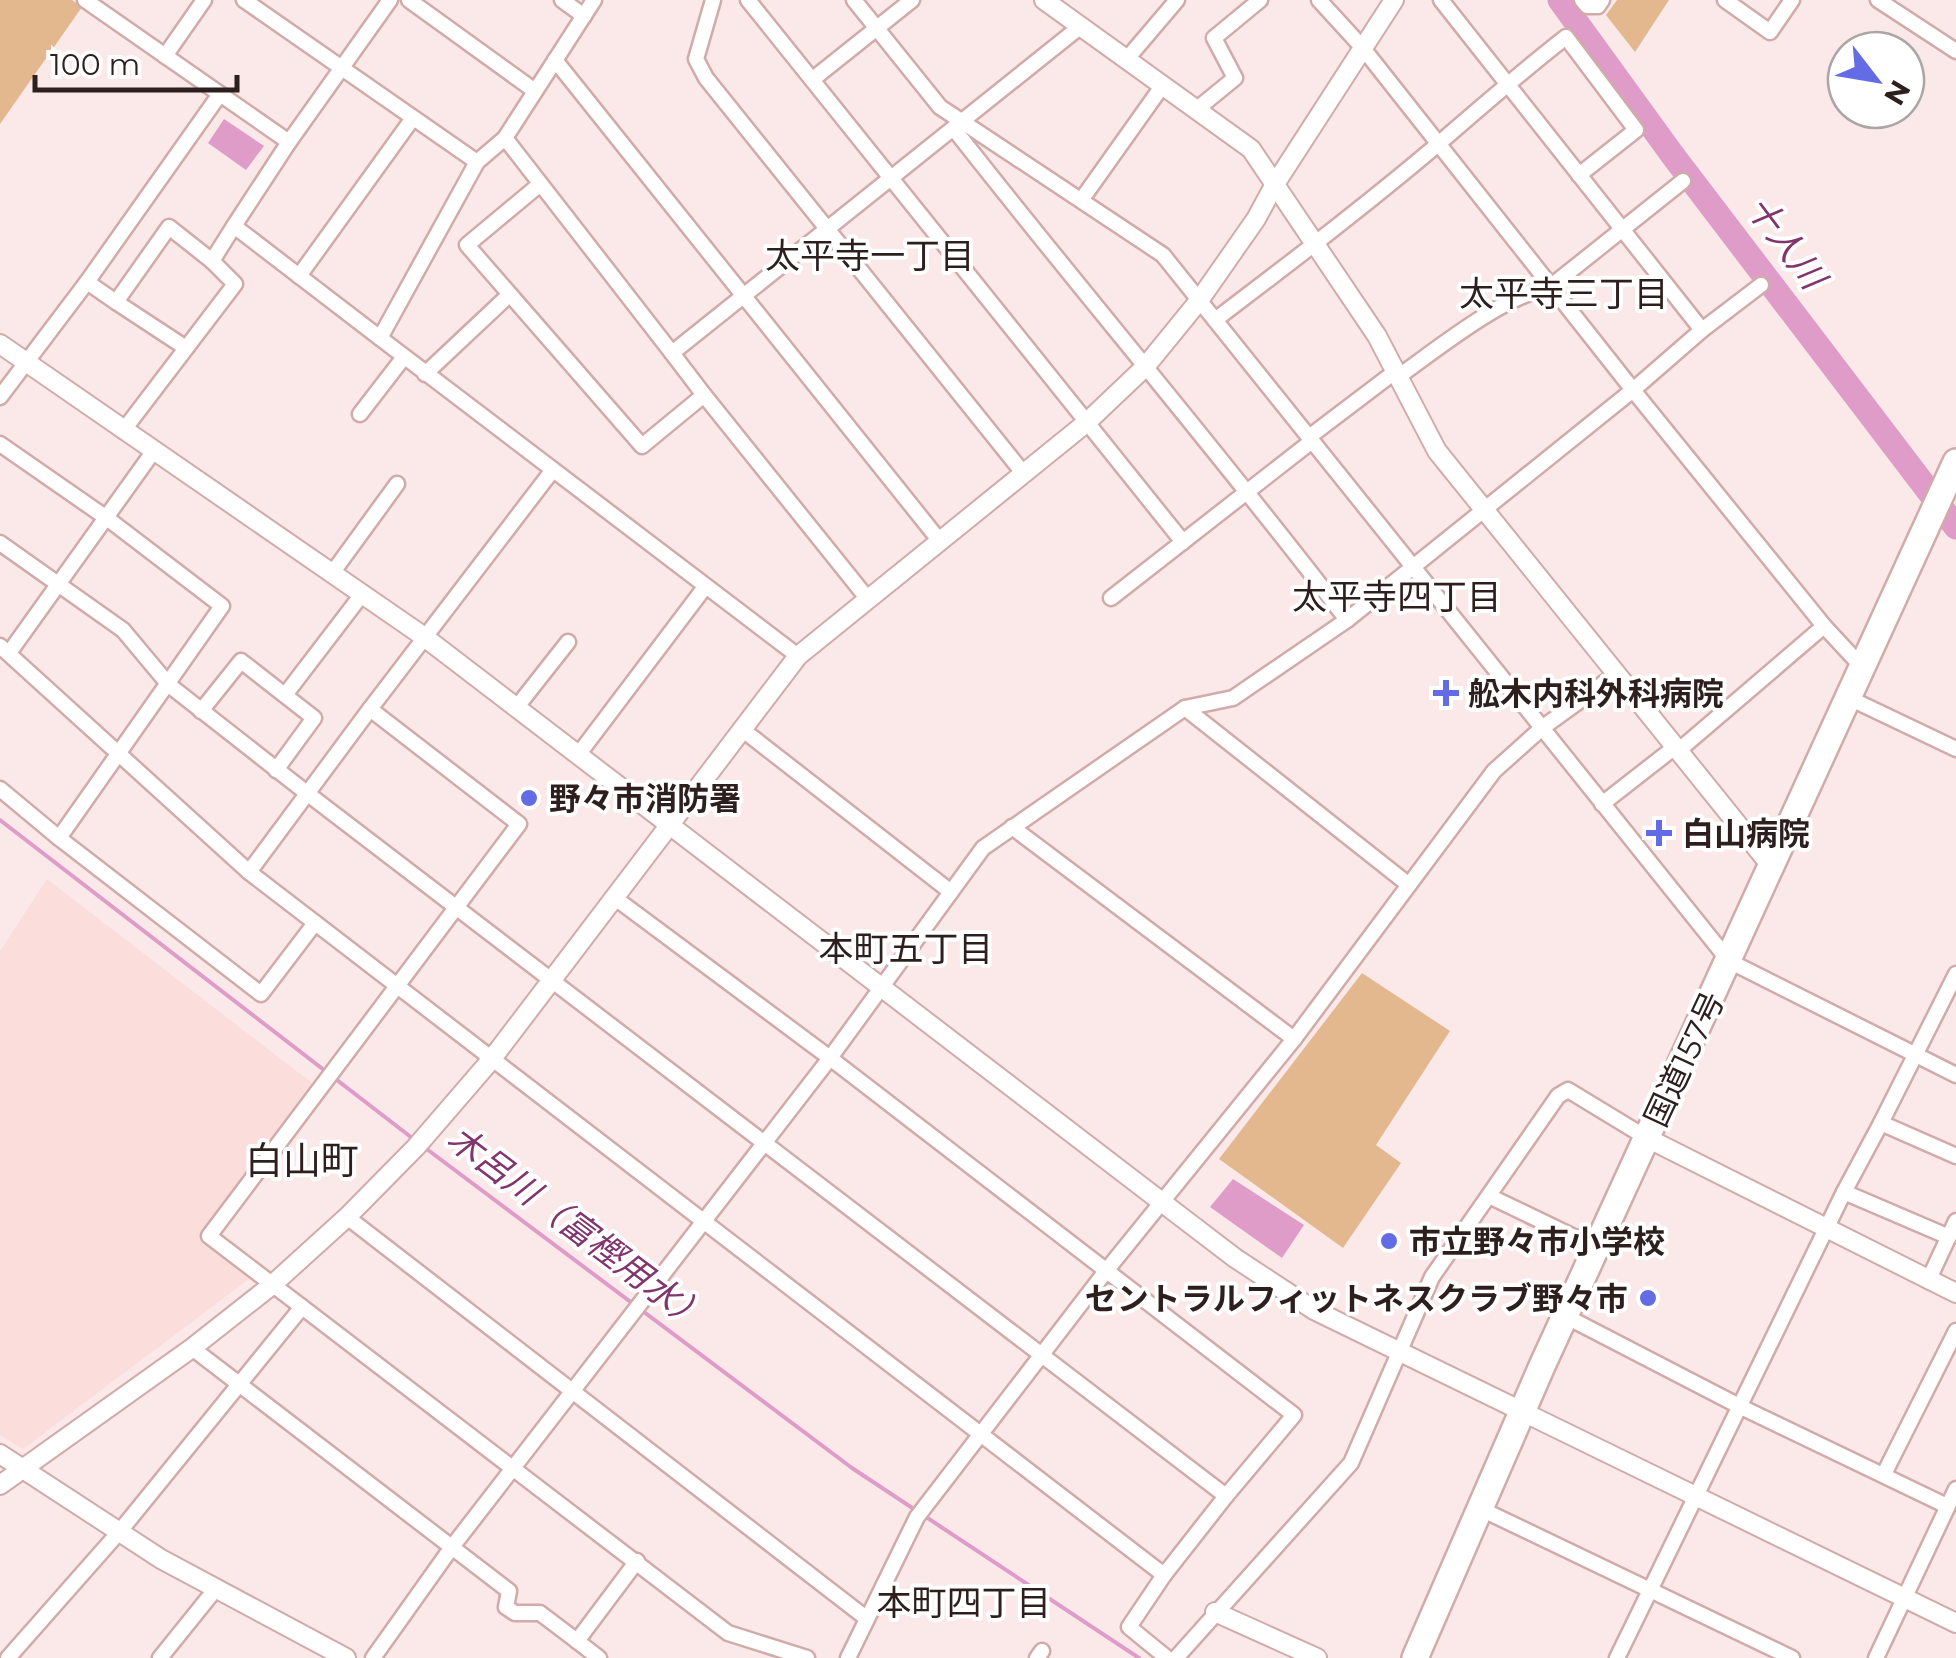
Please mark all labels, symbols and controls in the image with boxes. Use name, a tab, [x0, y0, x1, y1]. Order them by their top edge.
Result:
scale bar	[35, 30, 238, 92]
north arrow	[1826, 30, 1926, 130]
text: 100 m	[50, 46, 140, 83]
text: N	[1877, 74, 1918, 111]
water label: 十人川	[1737, 187, 1837, 300]
district label: 太平寺一丁目	[765, 234, 975, 277]
district label: 太平寺三丁目	[1459, 272, 1669, 315]
district label: 太平寺四丁目	[1292, 575, 1502, 618]
place label: 舩木内科外科病院	[1468, 674, 1724, 713]
marker: 舩木内科外科病院	[1433, 680, 1459, 706]
place label: 野々市消防署	[549, 779, 741, 818]
marker: 野々市消防署	[518, 787, 540, 809]
place label: 白山病院	[1682, 814, 1810, 853]
marker: 白山病院	[1646, 820, 1672, 846]
district label: 本町五丁目	[818, 927, 994, 970]
street label: 国道157号	[1636, 985, 1732, 1133]
water label: 木呂川（富樫用水）	[439, 1116, 717, 1340]
district label: 白山町	[245, 1137, 359, 1184]
place label: 市立野々市小学校	[1409, 1222, 1665, 1261]
marker: 市立野々市小学校	[1378, 1230, 1400, 1252]
place label: セントラルフィットネスクラブ野々市	[1085, 1279, 1628, 1318]
marker: セントラルフィットネスクラブ野々市	[1637, 1287, 1659, 1309]
district label: 本町四丁目	[876, 1581, 1052, 1624]

